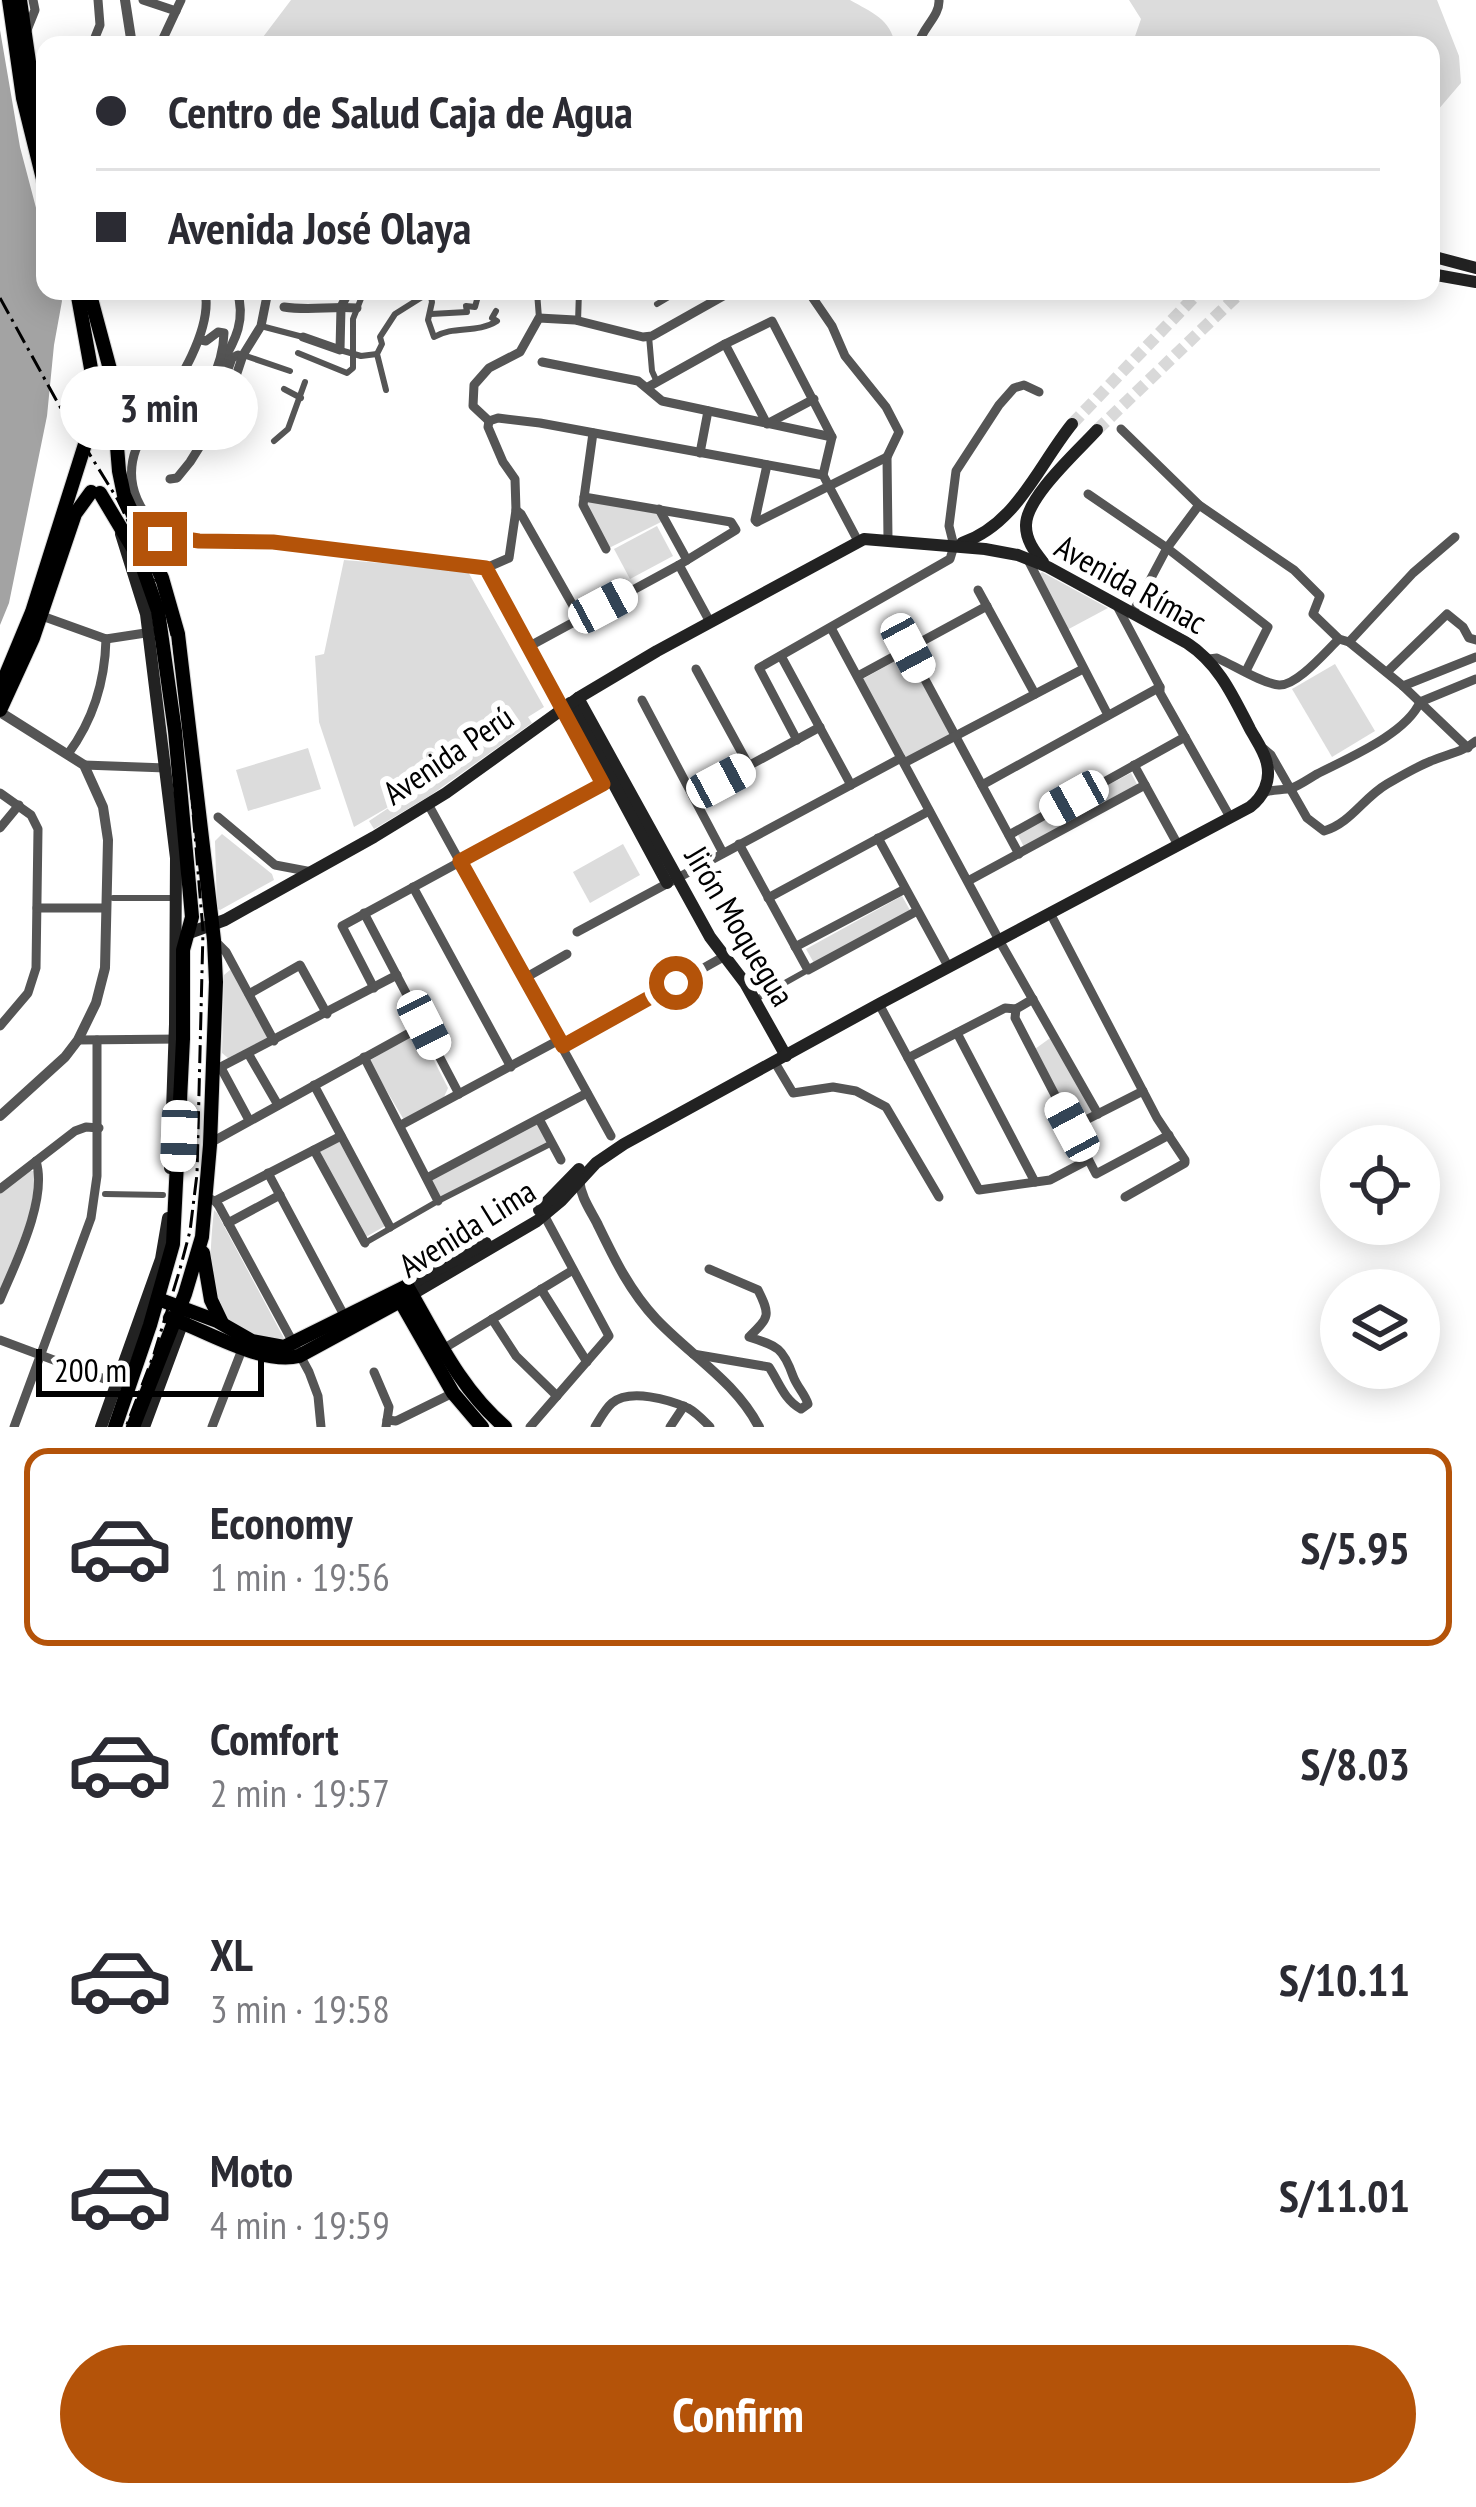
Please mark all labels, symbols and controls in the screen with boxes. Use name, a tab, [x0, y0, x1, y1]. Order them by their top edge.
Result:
text: Centro de Salud Caja de Agua	[168, 82, 633, 140]
text: Avenida José Olaya	[168, 198, 471, 256]
callout: 3 min	[61, 365, 259, 449]
text: 3 min	[120, 382, 198, 433]
route end	[133, 512, 187, 566]
street label: Avenida Rímac	[1048, 524, 1215, 643]
car	[563, 573, 643, 639]
car	[875, 608, 941, 688]
street label: Avenida Perú	[374, 695, 521, 814]
car	[681, 748, 761, 814]
car	[1034, 765, 1114, 831]
street label: Jirón Moquegua	[675, 837, 805, 1013]
route start	[649, 956, 703, 1010]
car	[392, 985, 456, 1065]
car	[1039, 1087, 1105, 1167]
car	[160, 1099, 198, 1173]
map controls	[1320, 1125, 1440, 1389]
button: locate	[1320, 1125, 1440, 1245]
street label: Avenida Lima	[391, 1169, 543, 1286]
button: layers	[1320, 1269, 1440, 1389]
scale bar	[36, 1343, 264, 1396]
text: 200 m	[54, 1348, 127, 1391]
icon: car	[66, 1493, 174, 1601]
text: Economy	[210, 1493, 353, 1551]
text: S/5.95	[1300, 1518, 1410, 1576]
text: 1 min · 19:56	[210, 1551, 390, 1602]
icon: car	[66, 1709, 174, 1817]
text: Comfort	[210, 1709, 339, 1767]
text: S/8.03	[1300, 1734, 1410, 1792]
text: 2 min · 19:57	[210, 1767, 390, 1818]
icon: car	[66, 1925, 174, 2033]
text: XL	[210, 1925, 253, 1983]
text: S/10.11	[1279, 1950, 1410, 2008]
text: 3 min · 19:58	[210, 1983, 390, 2034]
icon: car	[66, 2141, 174, 2249]
text: Moto	[210, 2141, 293, 2199]
text: S/11.01	[1279, 2166, 1410, 2224]
text: 4 min · 19:59	[210, 2199, 390, 2250]
button: Confirm	[60, 2345, 1416, 2483]

